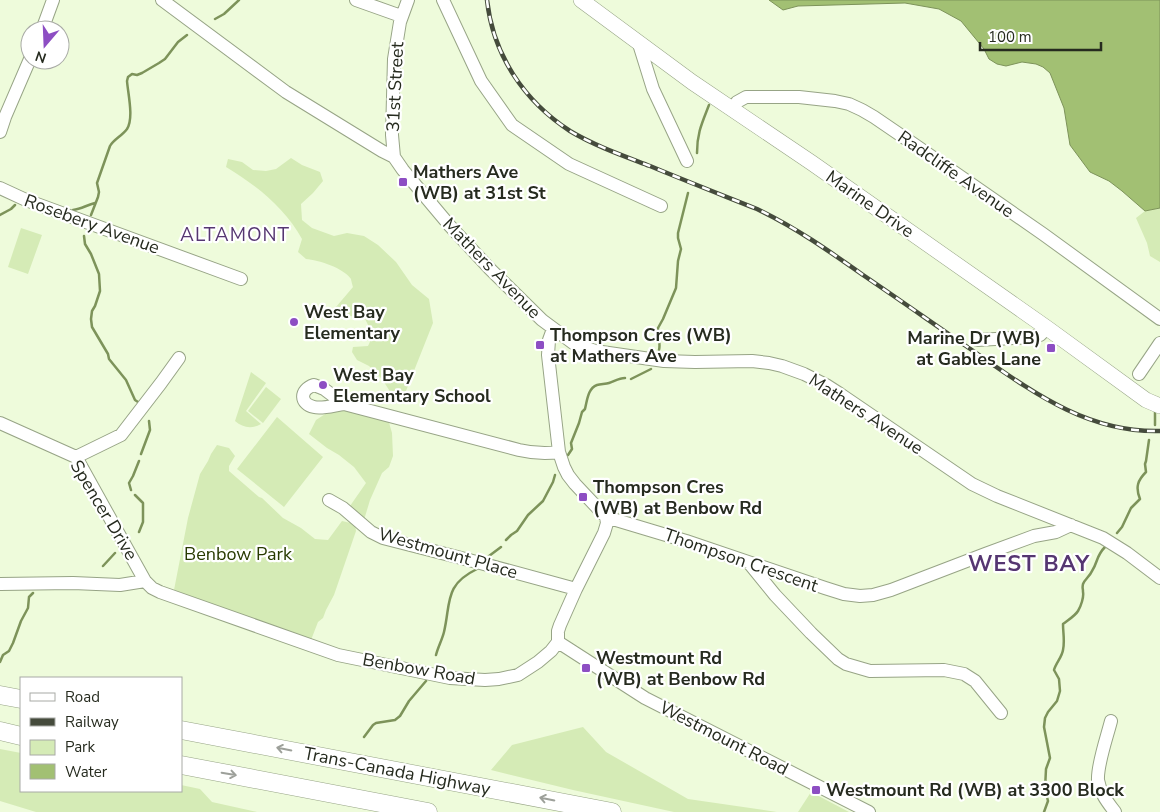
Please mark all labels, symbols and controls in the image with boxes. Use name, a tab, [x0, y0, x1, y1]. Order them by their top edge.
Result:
north arrow	[20, 20, 70, 70]
scale bar	[980, 20, 1101, 52]
text: 100 m	[988, 27, 1032, 47]
street label: 31st Street	[381, 41, 409, 133]
text: N	[33, 46, 49, 68]
street label: Radcliffe Avenue	[893, 125, 1019, 223]
place label: Mathers Ave (WB) at 31st St	[413, 160, 546, 205]
street label: Marine Drive	[821, 165, 919, 243]
marker: Mathers Ave (WB) at 31st St	[397, 176, 409, 188]
street label: Rosebery Avenue	[21, 188, 163, 260]
street label: Mathers Avenue	[438, 212, 546, 324]
district label: ALTAMONT	[180, 222, 290, 248]
place label: West Bay Elementary	[304, 300, 401, 345]
marker: West Bay Elementary	[288, 316, 300, 328]
place label: Thompson Cres (WB) at Mathers Ave	[550, 323, 732, 368]
place label: Marine Dr (WB) at Gables Lane	[907, 326, 1041, 371]
marker: Thompson Cres (WB) at Mathers Ave	[534, 339, 546, 351]
marker: Marine Dr (WB) at Gables Lane	[1045, 342, 1057, 354]
place label: West Bay Elementary School	[333, 363, 491, 408]
street label: Mathers Avenue	[804, 368, 928, 460]
marker: West Bay Elementary School	[317, 379, 329, 391]
street label: Spencer Drive	[65, 455, 143, 565]
place label: Thompson Cres (WB) at Benbow Rd	[593, 475, 762, 520]
marker: Thompson Cres (WB) at Benbow Rd	[577, 491, 589, 503]
street label: Westmount Place	[376, 522, 520, 584]
street label: Thompson Crescent	[661, 522, 822, 598]
park label: Benbow Park	[184, 542, 293, 566]
district label: WEST BAY	[968, 549, 1090, 579]
place label: Westmount Rd (WB) at Benbow Rd	[596, 646, 765, 691]
street label: Benbow Road	[361, 647, 477, 691]
marker: Westmount Rd (WB) at Benbow Rd	[580, 662, 592, 674]
legend	[20, 677, 182, 792]
text: Road	[65, 687, 100, 707]
street label: Westmount Road	[655, 695, 793, 781]
text: Railway	[65, 712, 119, 732]
text: Park	[65, 737, 95, 757]
street label: Trans-Canada Highway	[302, 741, 493, 801]
one-way arrow	[277, 744, 293, 754]
text: Water	[65, 762, 108, 782]
one-way arrow	[221, 770, 237, 779]
place label: Westmount Rd (WB) at 3300 Block	[826, 778, 1124, 802]
marker: Westmount Rd (WB) at 3300 Block	[810, 784, 822, 796]
one-way arrow	[539, 794, 555, 804]

